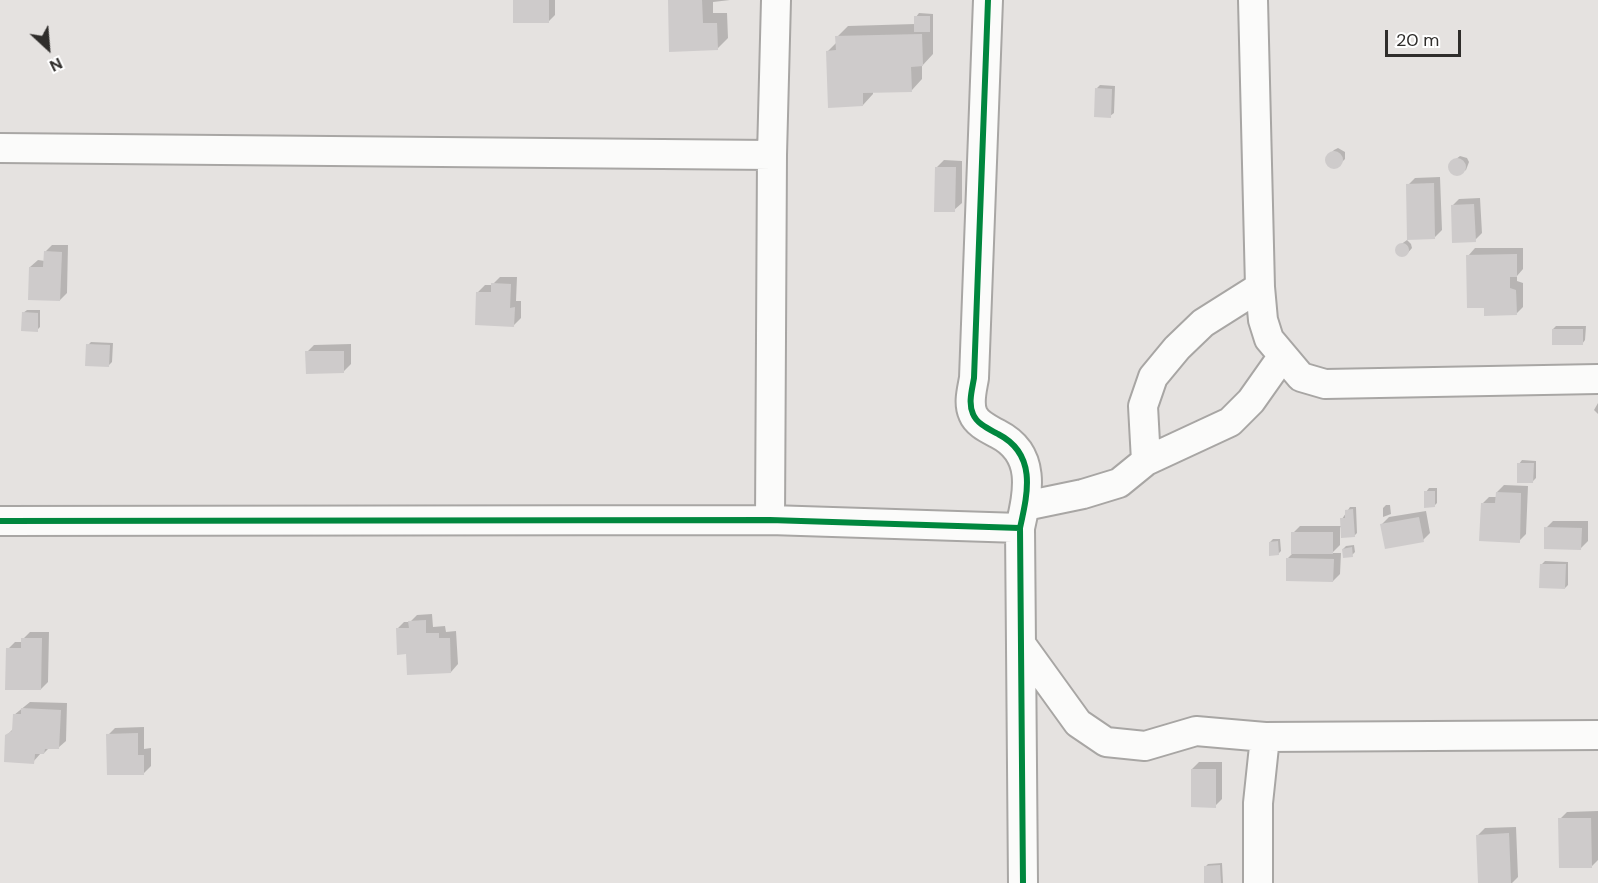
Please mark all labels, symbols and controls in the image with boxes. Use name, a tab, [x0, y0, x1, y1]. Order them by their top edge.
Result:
north arrow	[18, 18, 78, 78]
scale bar	[1388, 18, 1464, 56]
text: 20 m	[1396, 28, 1439, 52]
text: N	[46, 53, 66, 77]

